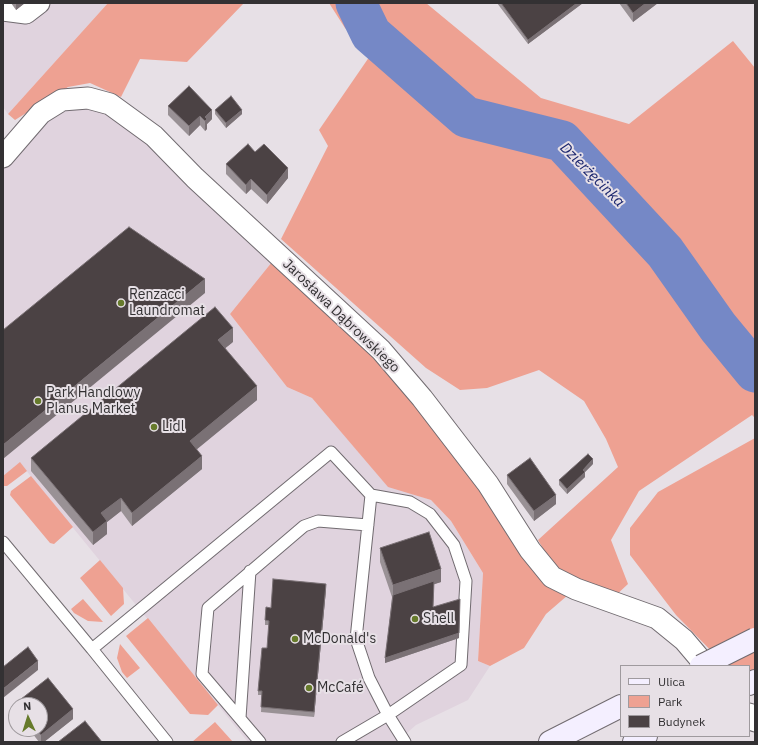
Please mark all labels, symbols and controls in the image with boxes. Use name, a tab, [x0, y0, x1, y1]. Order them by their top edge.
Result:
water label: Dzierżęcinka	[556, 139, 628, 211]
street label: Jarosława Dąbrowskiego	[279, 256, 403, 376]
place label: Renzacci Laundromat	[129, 287, 205, 320]
marker: Renzacci Laundromat	[116, 298, 126, 308]
place label: Park Handlowy Planus Market	[46, 385, 140, 418]
marker: Park Handlowy Planus Market	[33, 396, 43, 406]
place label: Lidl	[162, 419, 184, 435]
marker: Lidl	[149, 422, 159, 432]
place label: Shell	[423, 611, 454, 627]
marker: Shell	[410, 614, 420, 624]
place label: McDonald's	[303, 631, 376, 647]
marker: McDonald's	[290, 634, 300, 644]
legend	[620, 665, 750, 737]
text: Ulica	[658, 674, 685, 689]
place label: McCafé	[317, 680, 364, 696]
marker: McCafé	[304, 683, 314, 693]
text: Park	[658, 694, 682, 709]
north arrow	[8, 697, 48, 737]
text: N	[23, 699, 32, 713]
text: Budynek	[658, 714, 705, 729]

